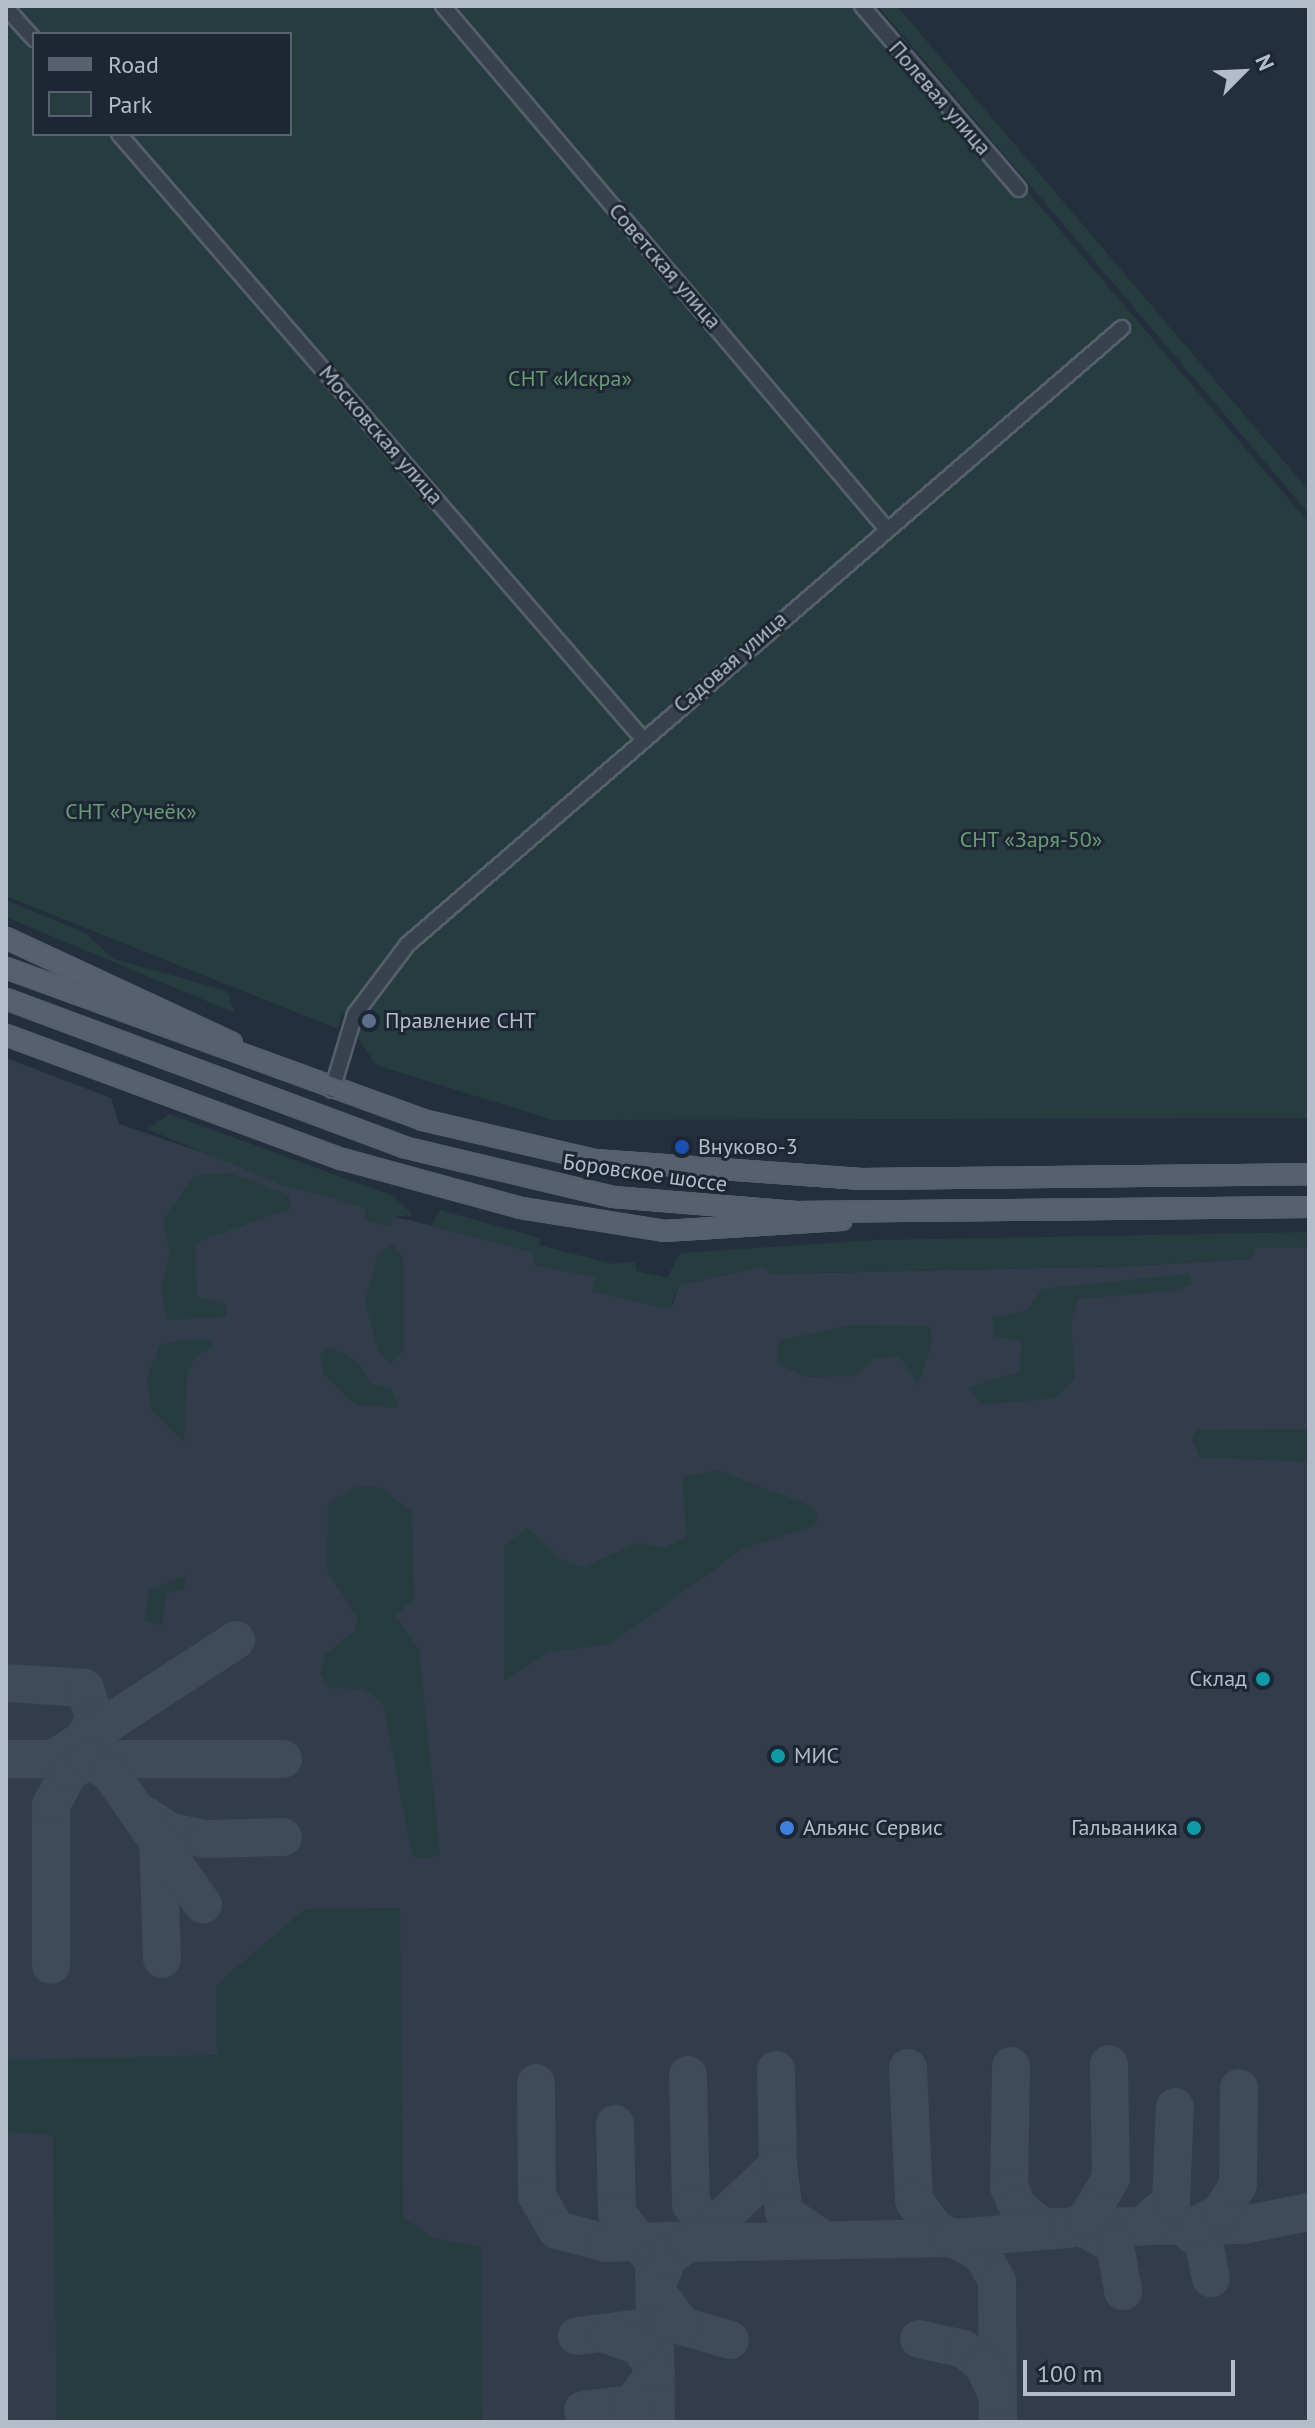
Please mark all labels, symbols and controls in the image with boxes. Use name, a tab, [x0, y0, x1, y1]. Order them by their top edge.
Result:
legend	[32, 32, 292, 136]
north arrow	[1203, 32, 1283, 112]
street label: Полевая улица	[883, 36, 997, 160]
text: Road	[108, 49, 159, 80]
text: N	[1249, 50, 1281, 75]
text: Park	[108, 89, 152, 120]
street label: Советская улица	[603, 198, 727, 334]
street label: Московская улица	[313, 360, 449, 510]
park label: СНТ «Искра»	[508, 366, 632, 392]
street label: Садовая улица	[668, 606, 792, 718]
park label: СНТ «Ручеёк»	[65, 799, 197, 825]
park label: СНТ «Заря-50»	[959, 827, 1103, 853]
place label: Правление СНТ	[385, 1008, 536, 1034]
marker: Правление СНТ	[360, 1012, 378, 1030]
place label: Внуково-3	[698, 1134, 798, 1160]
marker: Внуково-3	[673, 1138, 691, 1156]
street label: Боровское шоссе	[561, 1148, 729, 1198]
place label: Склад	[1189, 1666, 1247, 1692]
marker: Склад	[1254, 1670, 1272, 1688]
place label: МИС	[794, 1743, 839, 1769]
marker: МИС	[769, 1747, 787, 1765]
place label: Альянс Сервис	[803, 1815, 943, 1841]
place label: Гальваника	[1071, 1815, 1178, 1841]
marker: Альянс Сервис	[778, 1819, 796, 1837]
marker: Гальваника	[1185, 1819, 1203, 1837]
scale bar	[1027, 2344, 1239, 2394]
text: 100 m	[1037, 2358, 1102, 2389]

